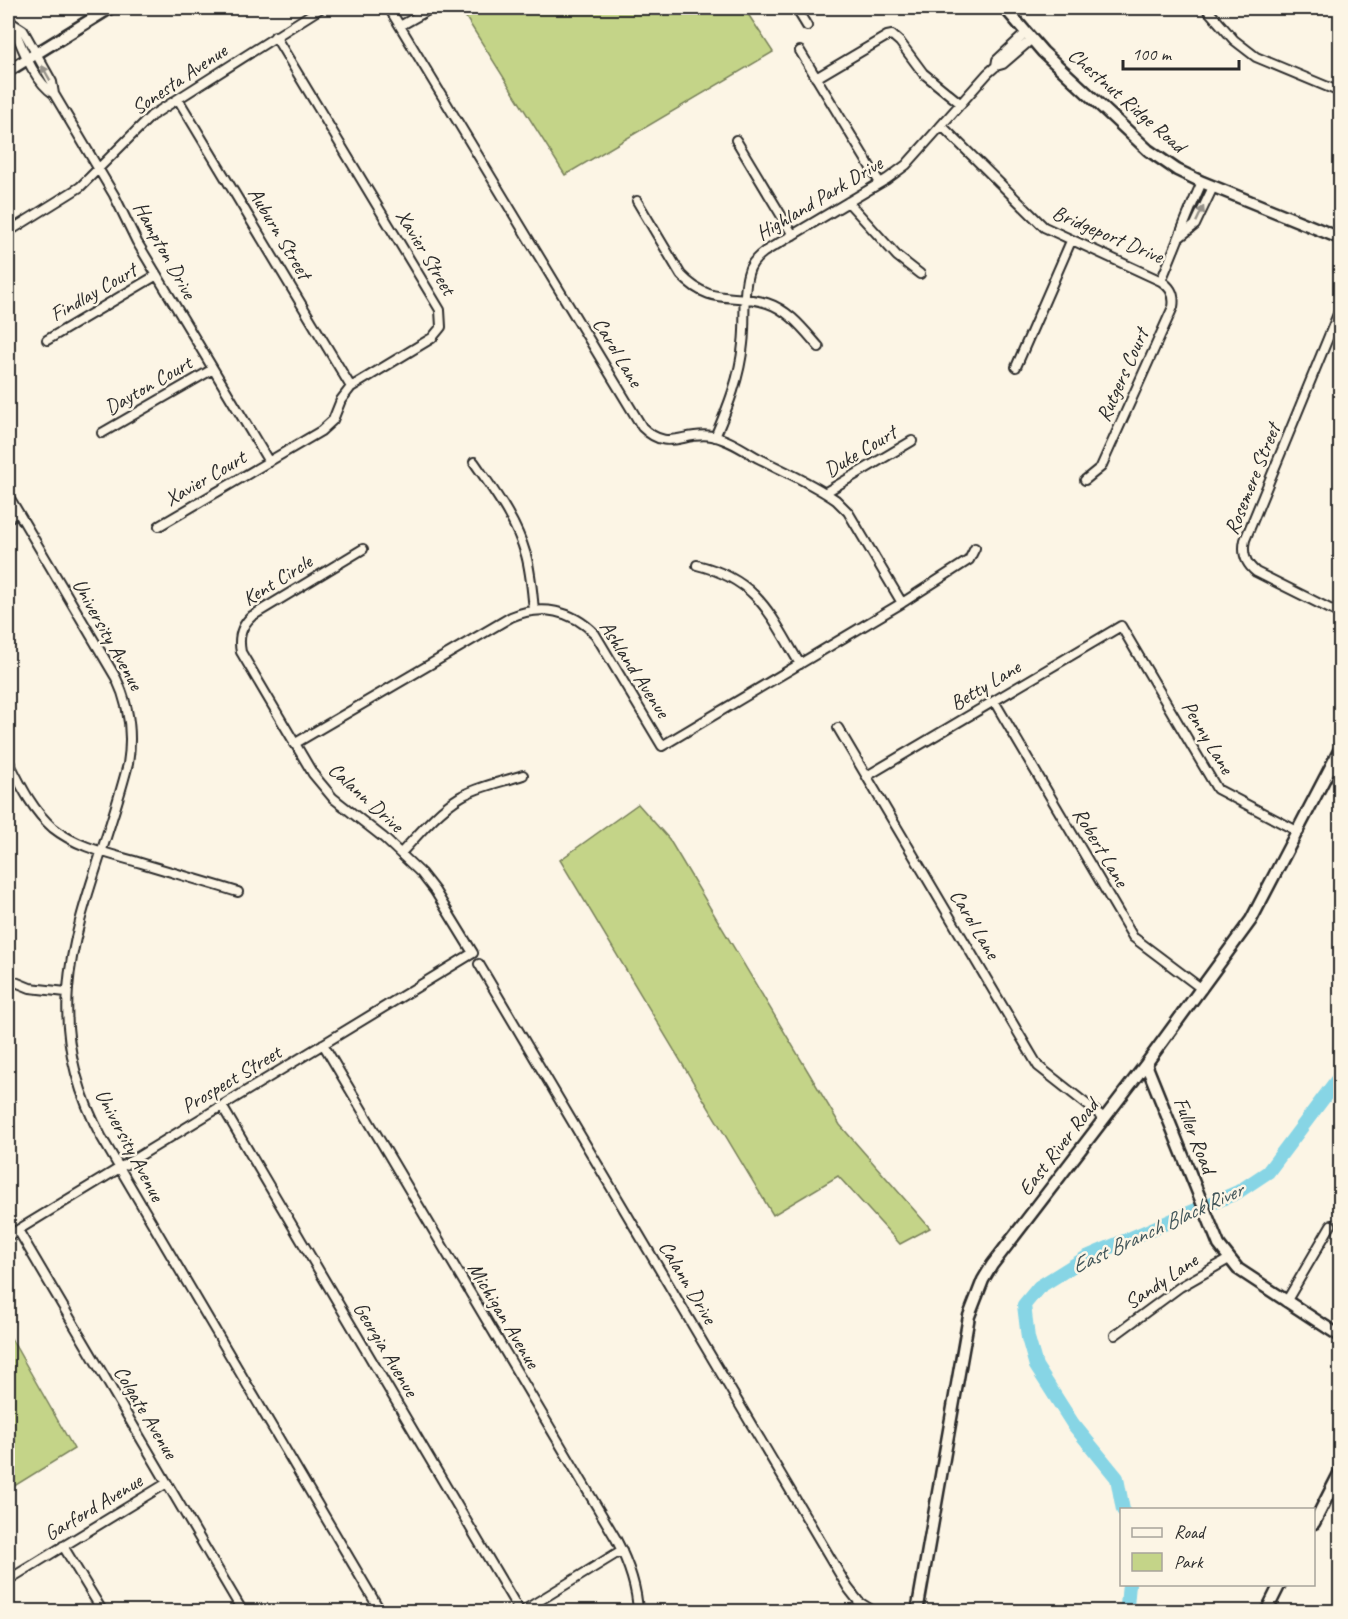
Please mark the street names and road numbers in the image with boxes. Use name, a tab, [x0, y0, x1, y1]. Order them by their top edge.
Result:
street label: Sonesta Avenue	[126, 37, 233, 120]
street label: Chestnut Ridge Road	[1063, 42, 1194, 161]
street label: Highland Park Drive	[751, 149, 888, 246]
street label: Auburn Street	[242, 182, 319, 286]
street label: Hampton Drive	[128, 197, 203, 305]
street label: Bridgeport Drive	[1049, 199, 1168, 269]
street label: Xavier Street	[390, 204, 463, 301]
street label: Findlay Court	[45, 255, 143, 327]
street label: Carol Lane	[587, 313, 650, 393]
street label: Rutgers Court	[1090, 322, 1155, 426]
street label: Dayton Court	[100, 349, 198, 420]
street label: Rosemere Street	[1218, 417, 1287, 538]
street label: Duke Court	[819, 418, 903, 483]
street label: Xavier Court	[160, 443, 252, 512]
street label: Kent Circle	[237, 548, 318, 612]
street label: University Avenue	[67, 574, 150, 695]
street label: Ashland Avenue	[594, 615, 677, 724]
street label: Betty Lane	[945, 653, 1026, 716]
street label: Penny Lane	[1176, 696, 1241, 779]
street label: Calann Drive	[323, 756, 411, 839]
street label: Robert Lane	[1067, 803, 1136, 893]
street label: Carol Lane	[944, 885, 1007, 965]
street label: Prospect Street	[177, 1038, 287, 1119]
street label: University Avenue	[90, 1084, 171, 1207]
street label: East River Road	[1012, 1090, 1106, 1201]
street label: Fuller Road	[1168, 1093, 1223, 1180]
street label: Calann Drive	[653, 1236, 724, 1330]
street label: Sandy Lane	[1119, 1246, 1204, 1315]
street label: Michigan Avenue	[462, 1257, 546, 1374]
street label: Georgia Avenue	[348, 1297, 426, 1403]
street label: Colgate Avenue	[108, 1361, 184, 1464]
street label: Garford Avenue	[39, 1467, 148, 1546]

